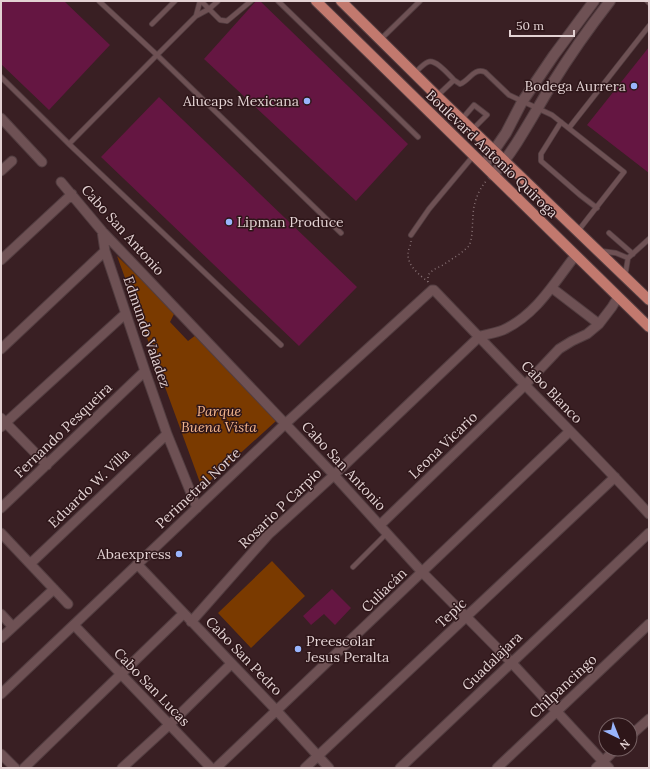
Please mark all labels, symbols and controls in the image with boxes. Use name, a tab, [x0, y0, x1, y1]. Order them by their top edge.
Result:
scale bar	[510, 12, 574, 38]
text: 50 m	[516, 18, 544, 33]
place label: Bodega Aurrera	[525, 77, 626, 95]
marker: Bodega Aurrera	[629, 81, 639, 91]
street label: Boulevard Antonio Quiroga	[422, 86, 562, 222]
place label: Alucaps Mexicana	[182, 92, 299, 110]
marker: Alucaps Mexicana	[302, 96, 312, 106]
street label: Cabo San Antonio	[78, 181, 168, 279]
place label: Lipman Produce	[237, 213, 344, 231]
marker: Lipman Produce	[224, 217, 234, 227]
street label: Edmundo Valadez	[119, 274, 175, 390]
street label: Cabo Blanco	[517, 357, 587, 427]
street label: Fernando Pesqueira	[10, 379, 116, 481]
park label: Parque Buena Vista	[181, 402, 257, 436]
street label: Leona Vicario	[405, 408, 481, 482]
street label: Cabo San Antonio	[298, 418, 390, 514]
street label: Eduardo W. Villa	[44, 444, 134, 532]
street label: Perimetral Norte	[152, 444, 245, 532]
street label: Rosario P Carpio	[235, 464, 325, 552]
place label: Abaexpress	[96, 545, 171, 563]
marker: Abaexpress	[174, 549, 184, 559]
street label: Culiacán	[358, 564, 411, 616]
street label: Tepic	[432, 594, 470, 632]
street label: Cabo San Pedro	[202, 613, 286, 699]
street label: Guadalajara	[458, 628, 526, 694]
place label: Preescolar Jesus Peralta	[305, 632, 389, 666]
street label: Cabo San Lucas	[110, 644, 194, 730]
marker: Preescolar Jesus Peralta	[293, 644, 303, 654]
street label: Chilpancingo	[526, 650, 600, 722]
north arrow	[598, 717, 638, 757]
text: N	[617, 736, 633, 753]

